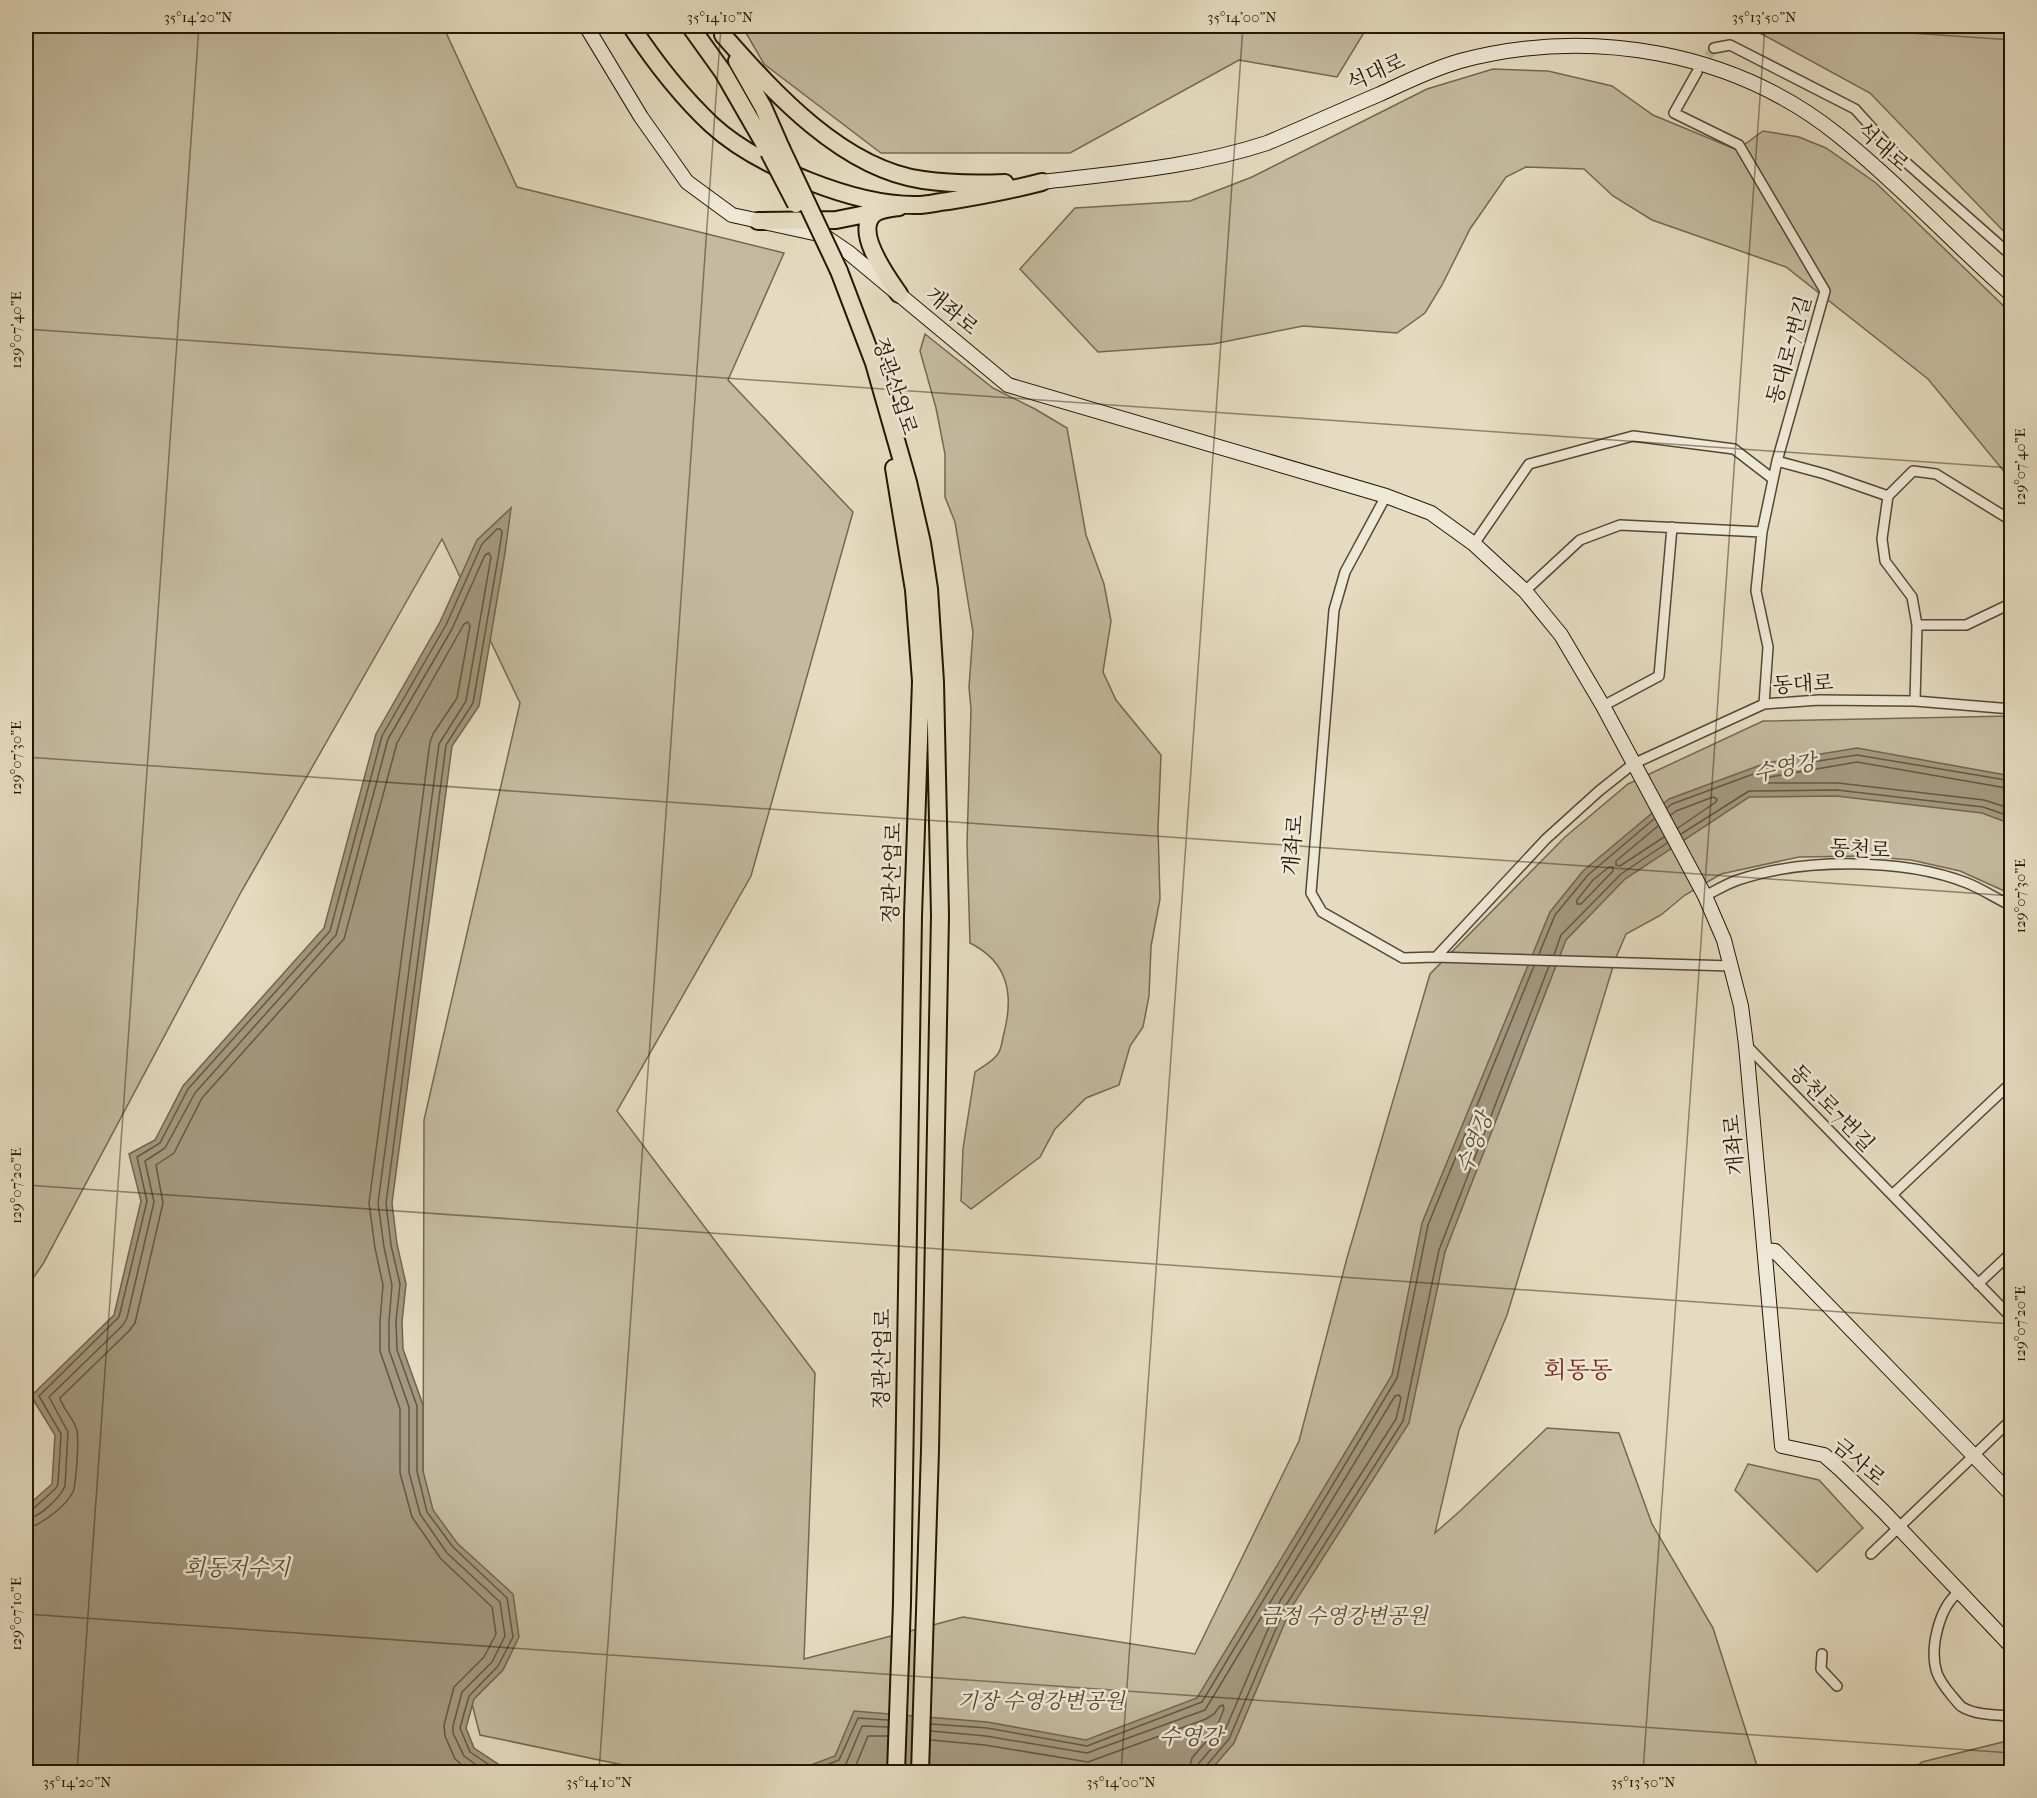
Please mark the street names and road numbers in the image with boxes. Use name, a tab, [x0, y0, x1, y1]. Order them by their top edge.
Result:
street label: 석대로	[1343, 49, 1409, 95]
street label: 석대로	[1852, 118, 1914, 176]
street label: 개좌로	[921, 282, 983, 340]
street label: 동대로7번길	[1762, 293, 1816, 407]
street label: 정관산업로	[868, 334, 922, 438]
street label: 동대로	[1772, 670, 1834, 698]
street label: 개좌로	[1278, 814, 1308, 876]
street label: 정관산업로	[878, 822, 906, 924]
street label: 동천로	[1829, 835, 1891, 863]
street label: 동천로7번길	[1785, 1060, 1879, 1156]
street label: 개좌로	[1719, 1114, 1749, 1176]
street label: 정관산업로	[869, 1308, 895, 1410]
street label: 금사로	[1828, 1433, 1890, 1491]

